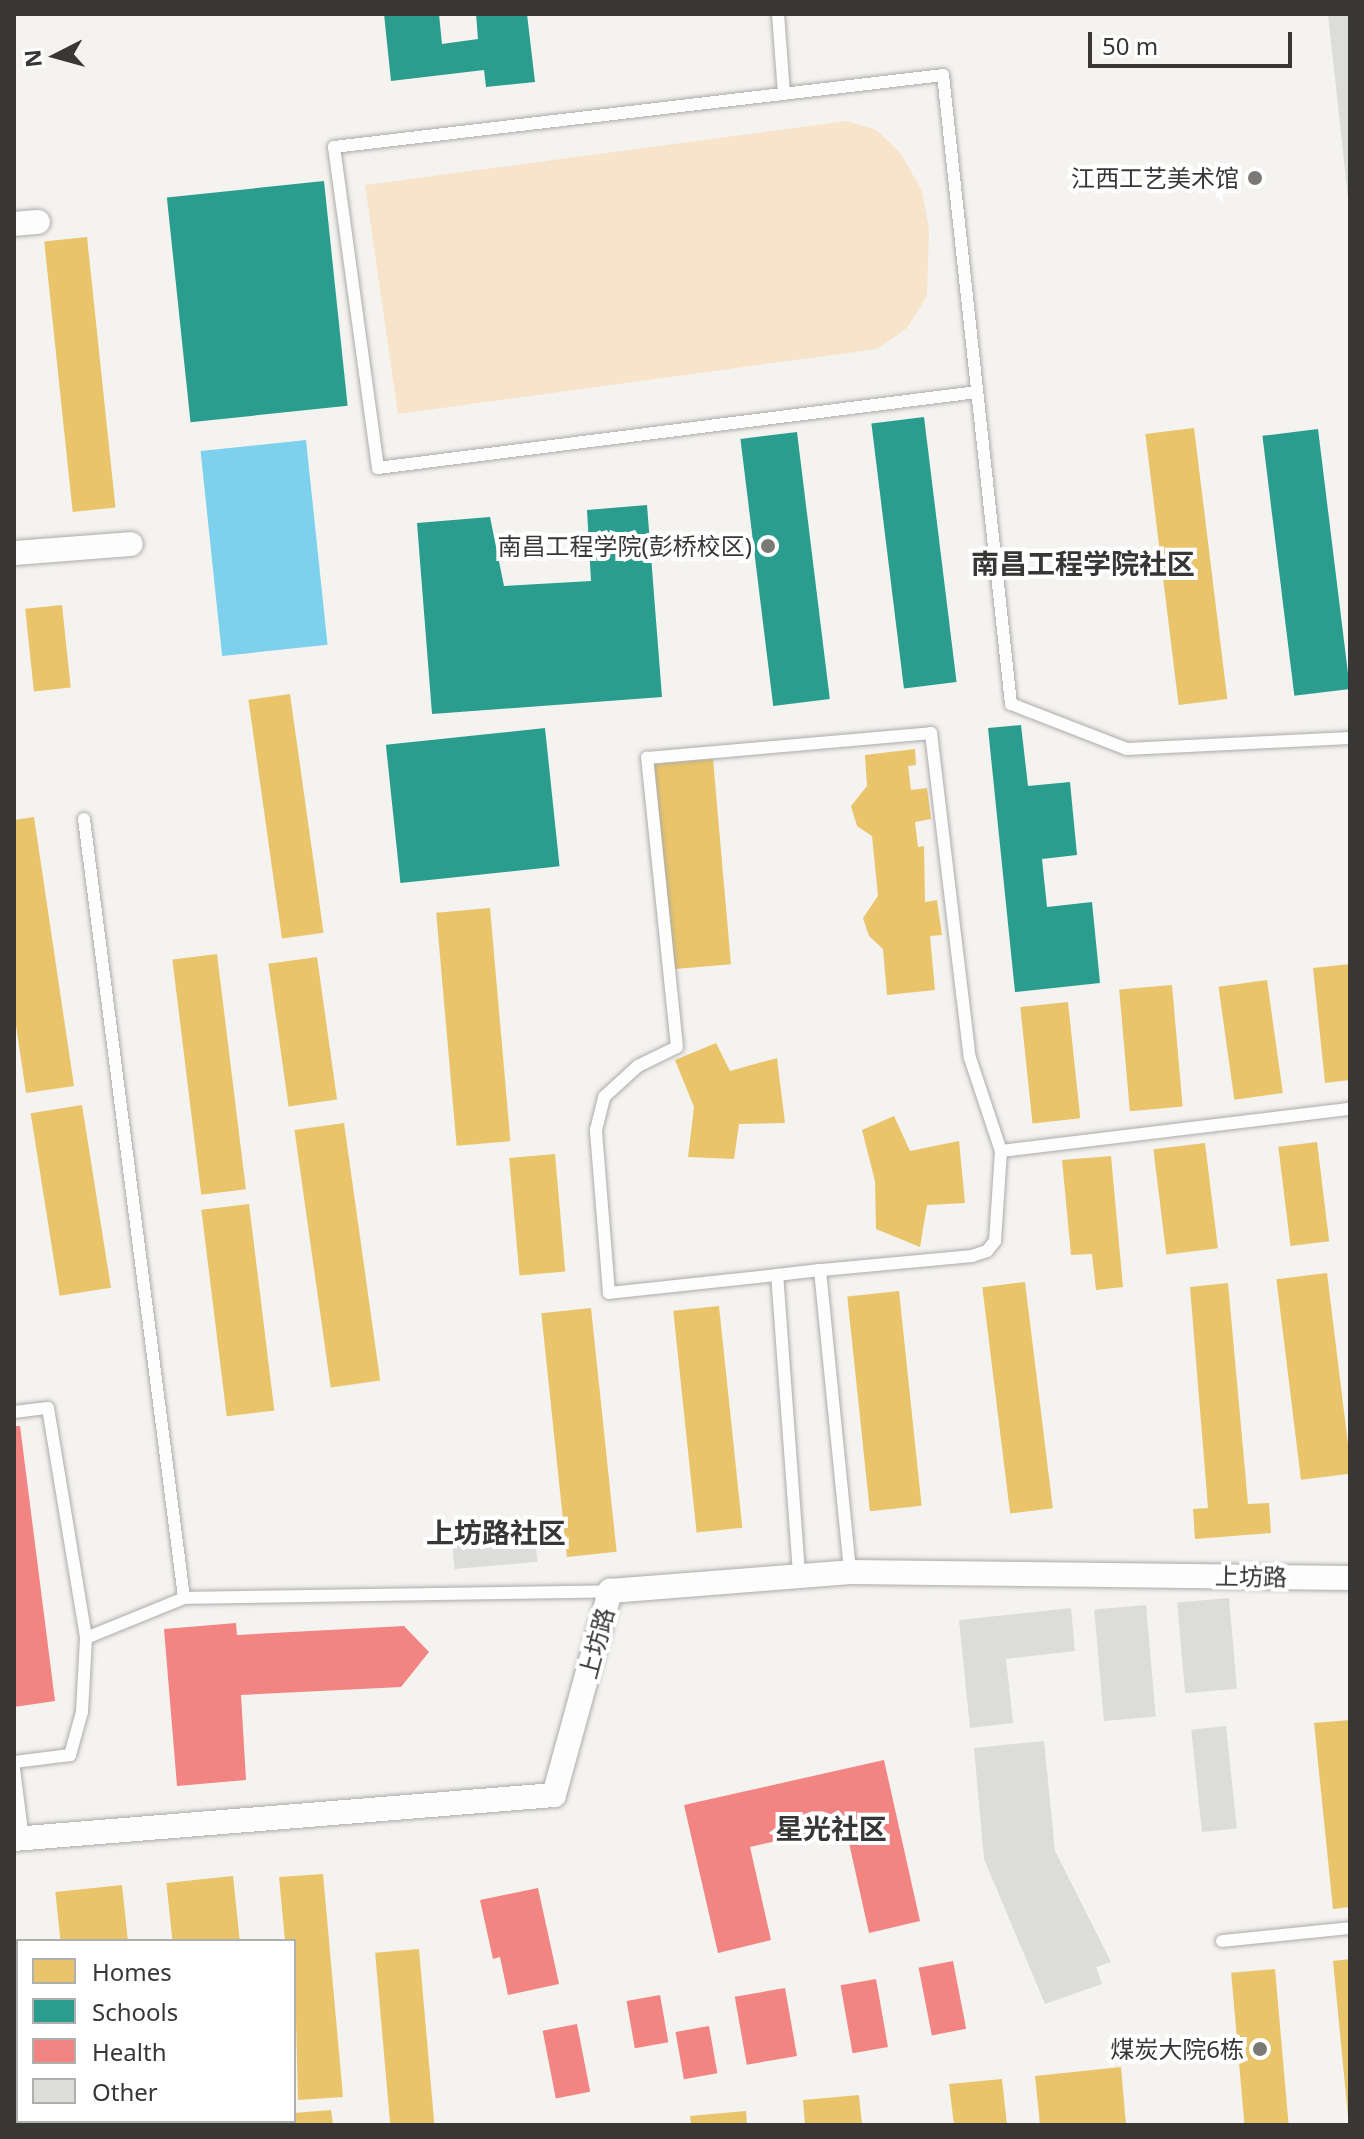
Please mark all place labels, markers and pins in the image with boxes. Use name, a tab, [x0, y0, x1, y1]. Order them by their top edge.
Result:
place label: 江西工艺美术馆	[1071, 164, 1239, 192]
marker: 江西工艺美术馆	[1246, 169, 1264, 187]
place label: 南昌工程学院(彭桥校区)	[498, 532, 752, 560]
marker: 南昌工程学院(彭桥校区)	[759, 537, 777, 555]
place label: 煤炭大院6栋	[1110, 2035, 1244, 2063]
marker: 煤炭大院6栋	[1251, 2040, 1269, 2058]

